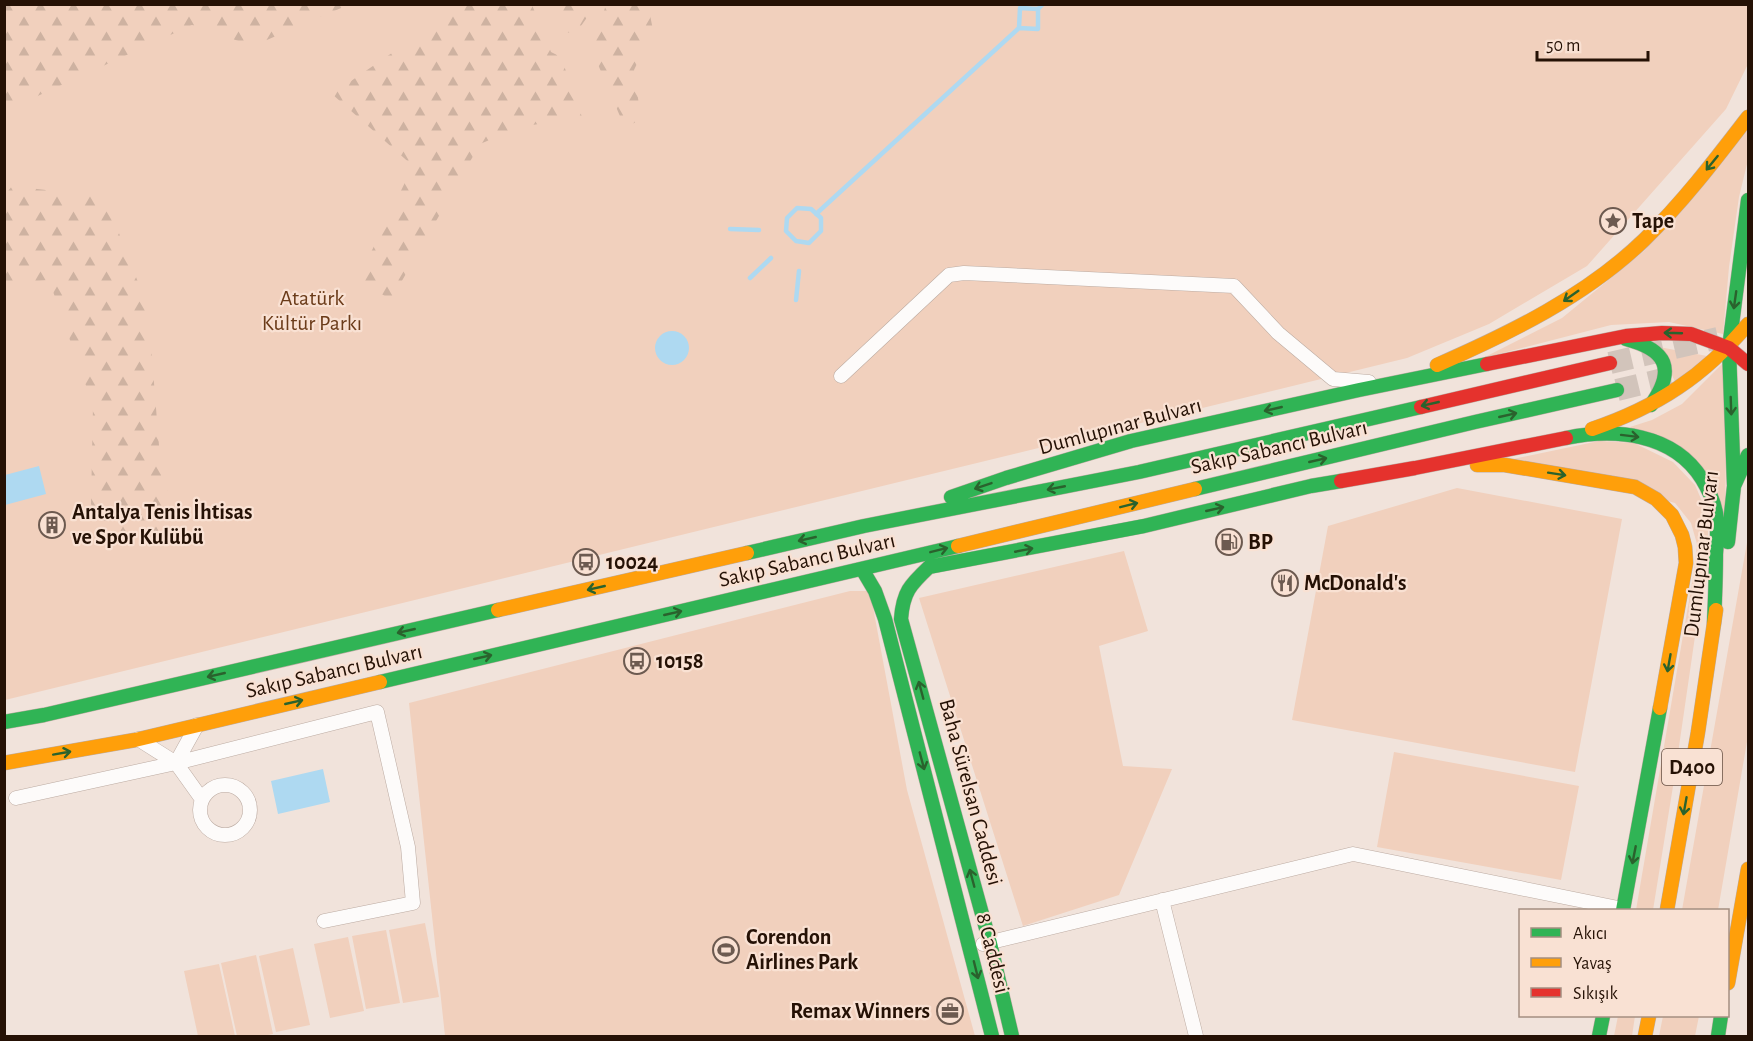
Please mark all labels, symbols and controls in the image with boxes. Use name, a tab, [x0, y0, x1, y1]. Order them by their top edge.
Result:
scale bar	[1537, 24, 1648, 62]
text: 50 m	[1546, 37, 1580, 55]
one-way arrow	[1705, 155, 1718, 171]
place icon: Tape	[1598, 206, 1628, 236]
place label: Tape	[1632, 210, 1674, 232]
park label: Atatürk Kültür Parkı	[262, 287, 362, 334]
one-way arrow	[1730, 289, 1741, 309]
one-way arrow	[1563, 290, 1579, 302]
one-way arrow	[1664, 327, 1684, 339]
street label: Dumlupınar Bulvarı	[1036, 394, 1204, 458]
one-way arrow	[1726, 396, 1737, 416]
one-way arrow	[1421, 399, 1440, 410]
one-way arrow	[1264, 404, 1283, 416]
one-way arrow	[1498, 408, 1517, 420]
street label: Sakıp Sabancı Bulvarı	[1189, 416, 1369, 478]
one-way arrow	[1619, 430, 1639, 441]
one-way arrow	[1309, 453, 1328, 465]
one-way arrow	[1547, 469, 1566, 480]
street label: Dumlupınar Bulvarı	[1680, 469, 1722, 639]
one-way arrow	[974, 481, 993, 492]
one-way arrow	[1046, 483, 1066, 494]
place label: Antalya Tenis İhtisas ve Spor Kulübü	[72, 498, 252, 548]
one-way arrow	[1119, 498, 1138, 510]
one-way arrow	[1205, 503, 1224, 515]
building icon: Antalya Tenis İhtisas ve Spor Kulübü	[37, 510, 67, 540]
fuel station icon: BP	[1214, 527, 1244, 557]
street label: Sakıp Sabancı Bulvarı	[717, 529, 897, 591]
place label: BP	[1248, 531, 1273, 553]
one-way arrow	[798, 534, 817, 546]
one-way arrow	[929, 544, 948, 556]
one-way arrow	[1014, 544, 1033, 555]
bus stop icon: 10024	[571, 547, 601, 577]
place label: 10024	[606, 551, 658, 573]
restaurant icon: McDonald's	[1270, 568, 1300, 598]
place label: McDonald's	[1304, 572, 1406, 594]
one-way arrow	[587, 582, 606, 594]
one-way arrow	[663, 606, 682, 618]
one-way arrow	[397, 626, 416, 638]
street label: Sakıp Sabancı Bulvarı	[244, 640, 424, 702]
bus stop icon: 10158	[622, 646, 652, 676]
place label: 10158	[656, 650, 704, 672]
one-way arrow	[474, 651, 493, 663]
one-way arrow	[1664, 653, 1675, 672]
one-way arrow	[207, 670, 227, 681]
one-way arrow	[915, 681, 926, 700]
one-way arrow	[284, 696, 303, 708]
street label: Baha Sürelsan Caddesi	[935, 696, 1007, 888]
one-way arrow	[52, 747, 71, 758]
road number: D400	[1662, 749, 1722, 785]
one-way arrow	[916, 751, 928, 770]
one-way arrow	[1680, 795, 1691, 815]
one-way arrow	[1628, 845, 1639, 864]
one-way arrow	[966, 869, 978, 888]
legend	[1519, 909, 1729, 1017]
street label: 8 Caddesi	[972, 911, 1014, 995]
text: Akıcı	[1573, 925, 1607, 943]
place label: Corendon Airlines Park	[746, 926, 858, 973]
sports icon: Corendon Airlines Park	[711, 935, 741, 965]
text: Yavaş	[1573, 955, 1612, 973]
one-way arrow	[970, 961, 982, 980]
text: Sıkışık	[1573, 985, 1618, 1003]
office icon: Remax Winners	[935, 996, 965, 1026]
place label: Remax Winners	[790, 1000, 930, 1022]

